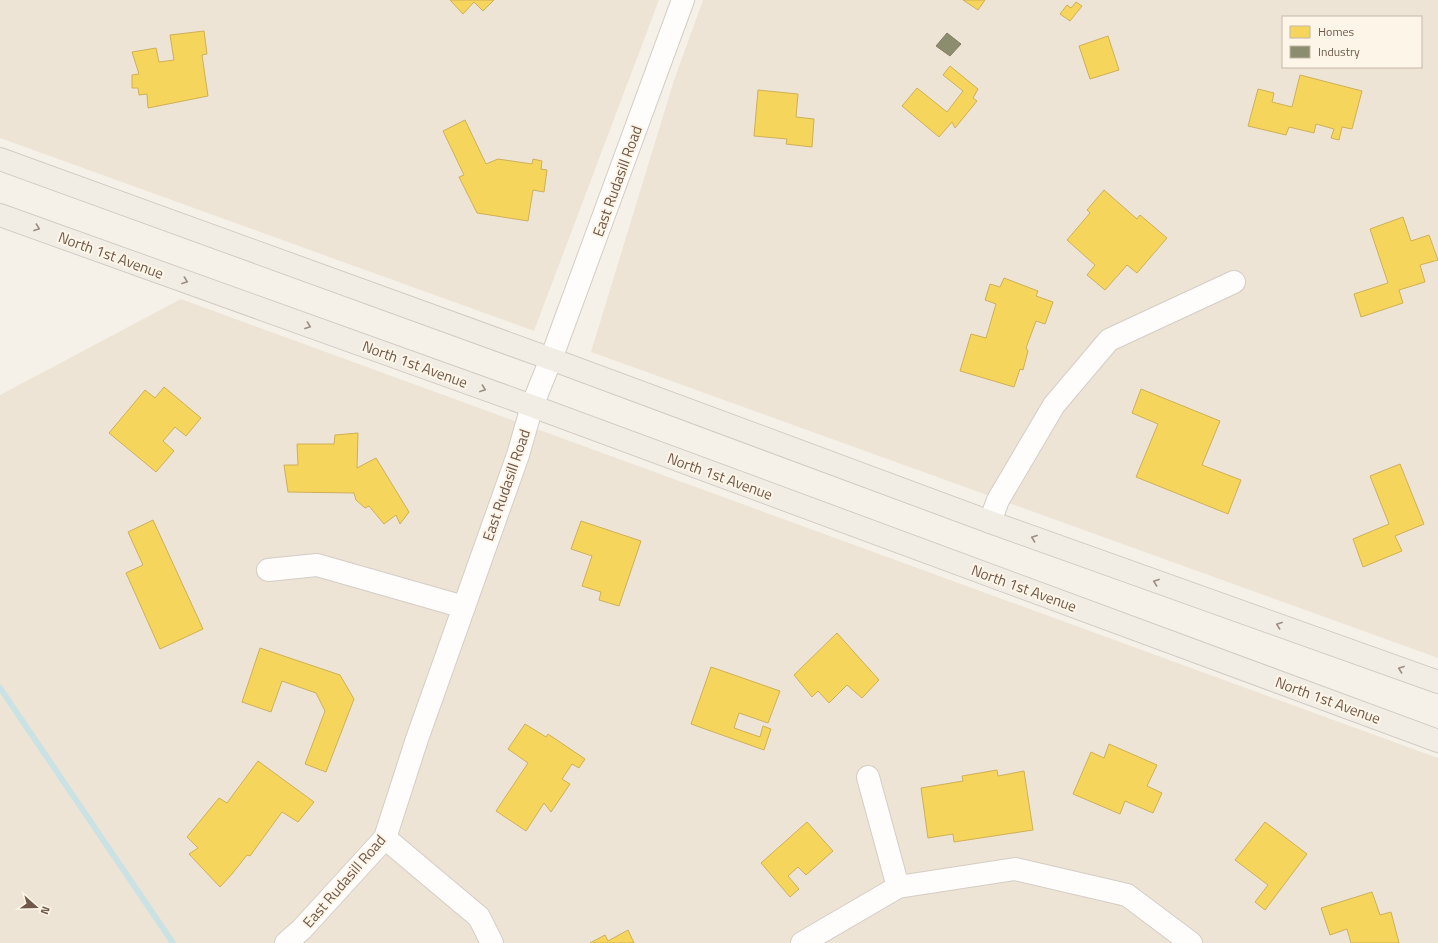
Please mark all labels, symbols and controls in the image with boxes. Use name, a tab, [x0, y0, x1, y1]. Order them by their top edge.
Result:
legend	[1282, 16, 1422, 68]
text: Homes	[1318, 22, 1354, 41]
text: Industry	[1318, 42, 1360, 61]
street label: East Rudasill Road	[586, 122, 648, 240]
one-way arrow	[33, 223, 40, 232]
street label: North 1st Avenue	[55, 225, 167, 285]
one-way arrow	[182, 277, 189, 285]
one-way arrow	[304, 321, 311, 329]
street label: North 1st Avenue	[359, 334, 471, 394]
one-way arrow	[479, 384, 486, 392]
street label: East Rudasill Road	[476, 426, 536, 544]
street label: North 1st Avenue	[664, 446, 776, 506]
one-way arrow	[1031, 534, 1038, 542]
street label: North 1st Avenue	[968, 558, 1080, 618]
one-way arrow	[1153, 578, 1160, 586]
one-way arrow	[1275, 622, 1282, 630]
one-way arrow	[1398, 665, 1405, 674]
street label: North 1st Avenue	[1272, 670, 1384, 730]
street label: East Rudasill Road	[297, 829, 391, 933]
north arrow	[16, 887, 56, 927]
text: N	[37, 904, 54, 917]

